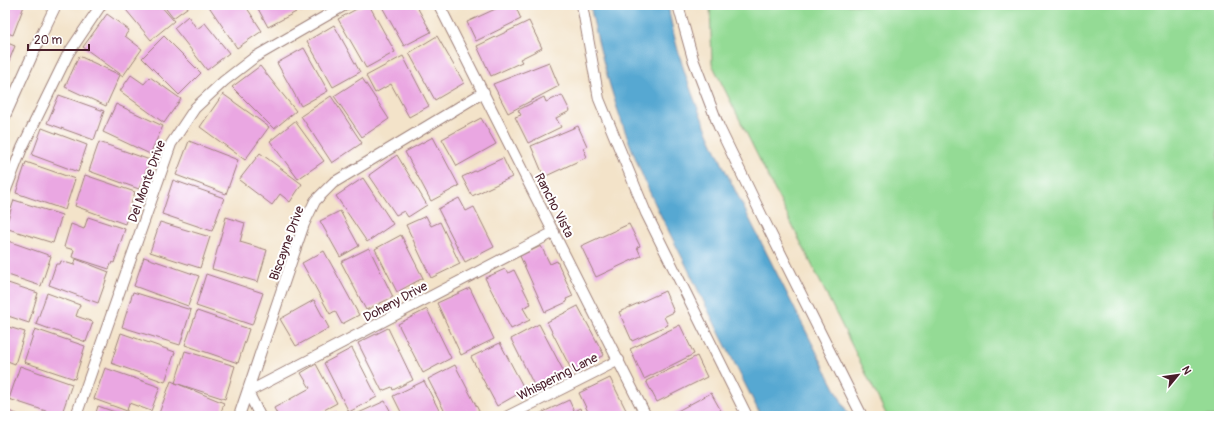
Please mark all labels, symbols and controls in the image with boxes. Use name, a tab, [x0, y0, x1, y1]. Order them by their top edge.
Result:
scale bar	[28, 26, 89, 52]
text: 20 m	[34, 33, 63, 48]
street label: Del Monte Drive	[125, 138, 169, 225]
street label: Rancho Vista	[531, 171, 577, 240]
street label: Biscayne Drive	[266, 203, 308, 283]
street label: Doheny Drive	[361, 278, 431, 326]
street label: Whispering Lane	[514, 349, 601, 404]
north arrow	[1158, 355, 1198, 395]
text: N	[1179, 364, 1194, 377]

